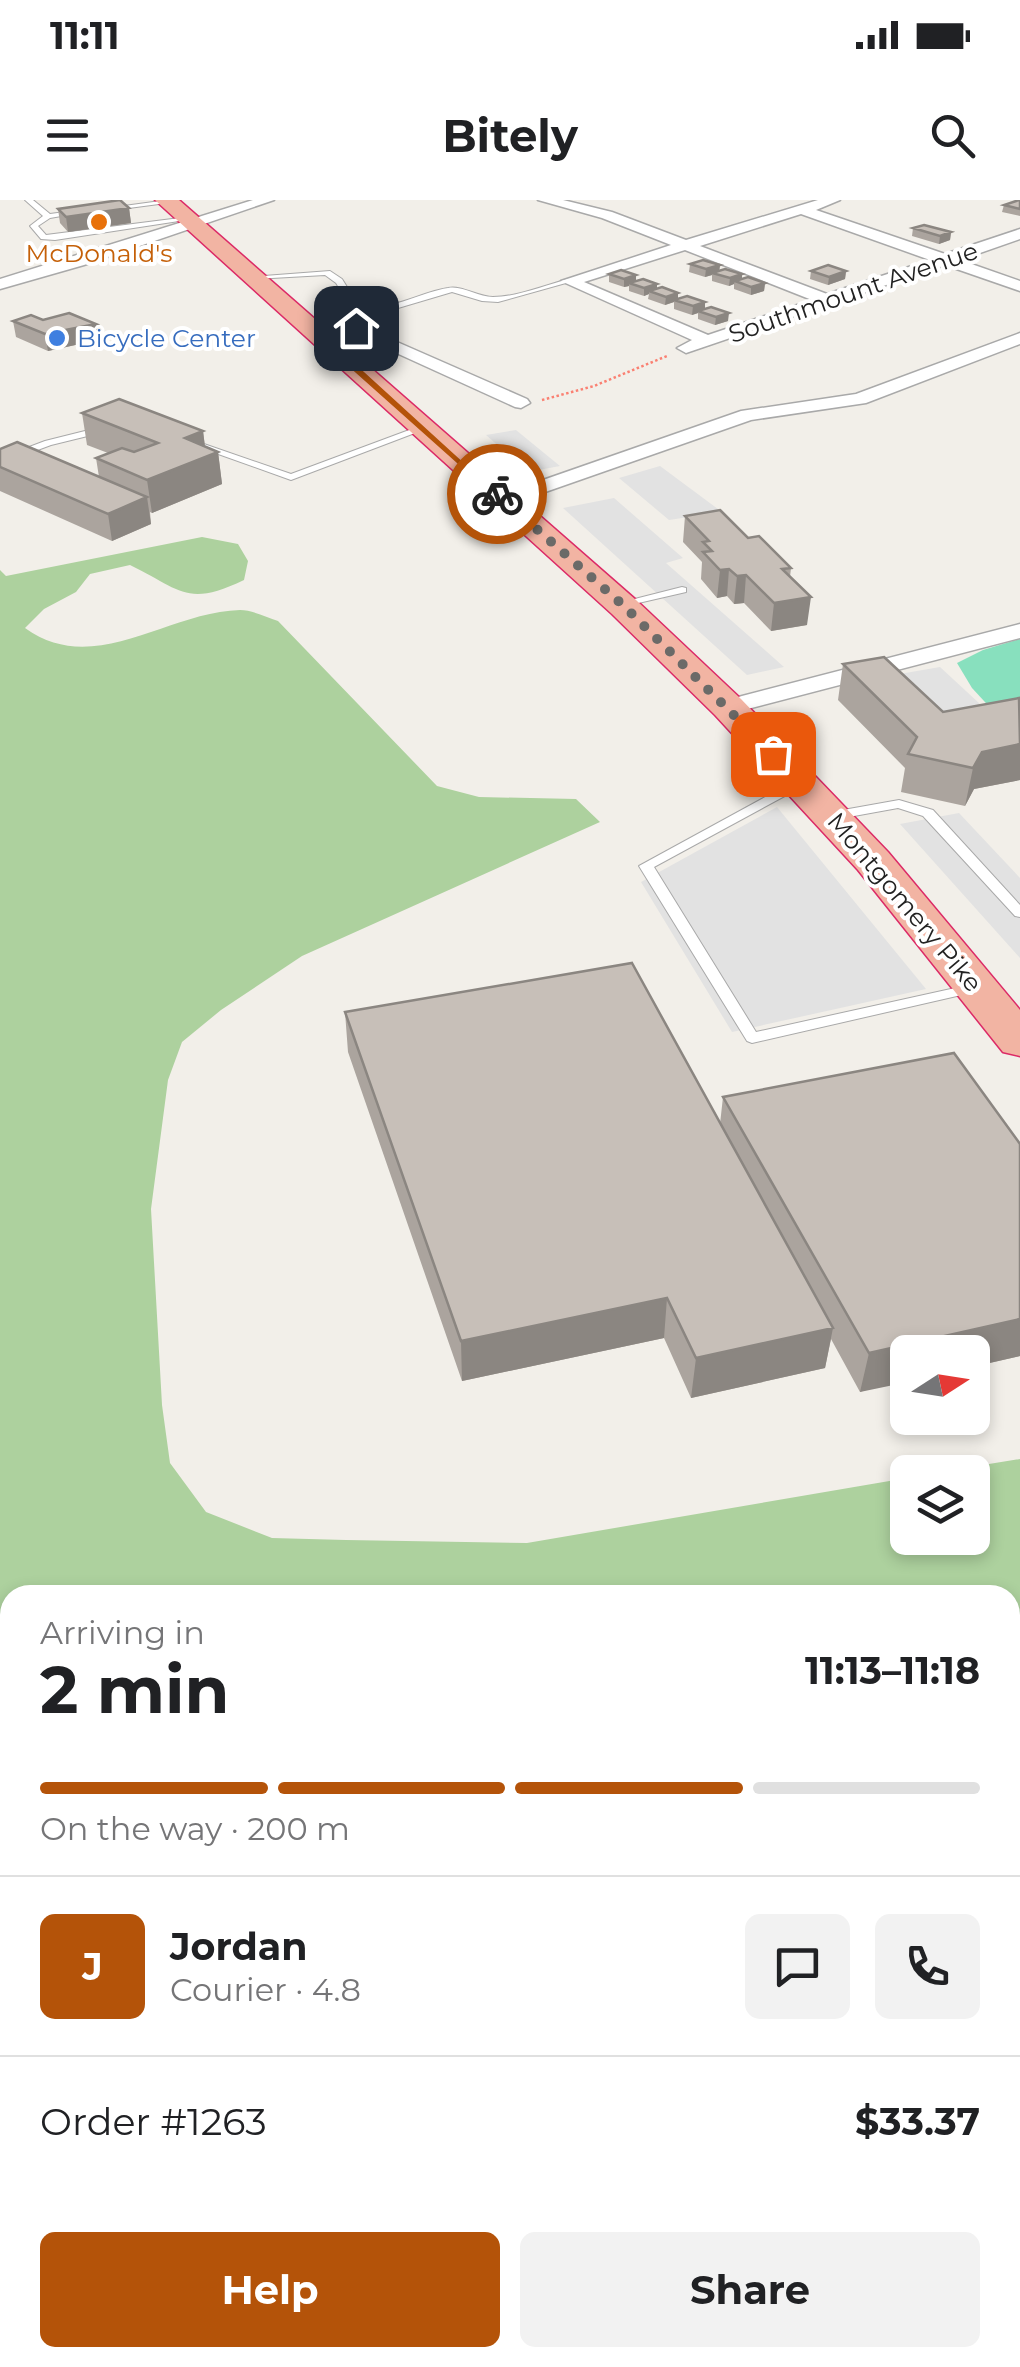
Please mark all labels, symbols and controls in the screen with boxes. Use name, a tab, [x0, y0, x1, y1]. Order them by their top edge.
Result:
text: 11:11	[50, 12, 120, 59]
icon: menu	[40, 108, 95, 163]
text: Bitely	[442, 108, 578, 163]
icon: search	[925, 108, 980, 163]
marker: McDonald's	[88, 211, 110, 233]
street label: Southmount Avenue	[724, 235, 982, 349]
place label: McDonald's	[26, 238, 172, 268]
pin	[314, 286, 399, 371]
icon: home	[329, 301, 384, 356]
place label: Bicycle Center	[77, 323, 256, 353]
marker: Bicycle Center	[46, 327, 68, 349]
courier	[447, 444, 547, 544]
icon: bike	[470, 467, 525, 522]
pin	[731, 712, 816, 797]
icon: bag	[746, 727, 801, 782]
street label: Montgomery Pike	[821, 806, 989, 998]
north arrow	[890, 1335, 990, 1435]
map controls	[890, 1335, 990, 1555]
button: layers	[890, 1455, 990, 1555]
text: Arriving in	[40, 1613, 205, 1652]
text: 11:13–11:18	[805, 1647, 980, 1694]
text: 2 min	[40, 1650, 229, 1729]
text: On the way · 200 m	[40, 1809, 350, 1848]
button: chat	[745, 1914, 850, 2019]
button: phone	[875, 1914, 980, 2019]
text: Jordan	[170, 1923, 308, 1970]
text: J	[82, 1943, 103, 1990]
text: Courier · 4.8	[170, 1970, 361, 2009]
text: Order #1263	[40, 2098, 267, 2145]
text: $33.37	[855, 2098, 980, 2145]
button: Help	[40, 2232, 500, 2347]
button: Share	[520, 2232, 980, 2347]

